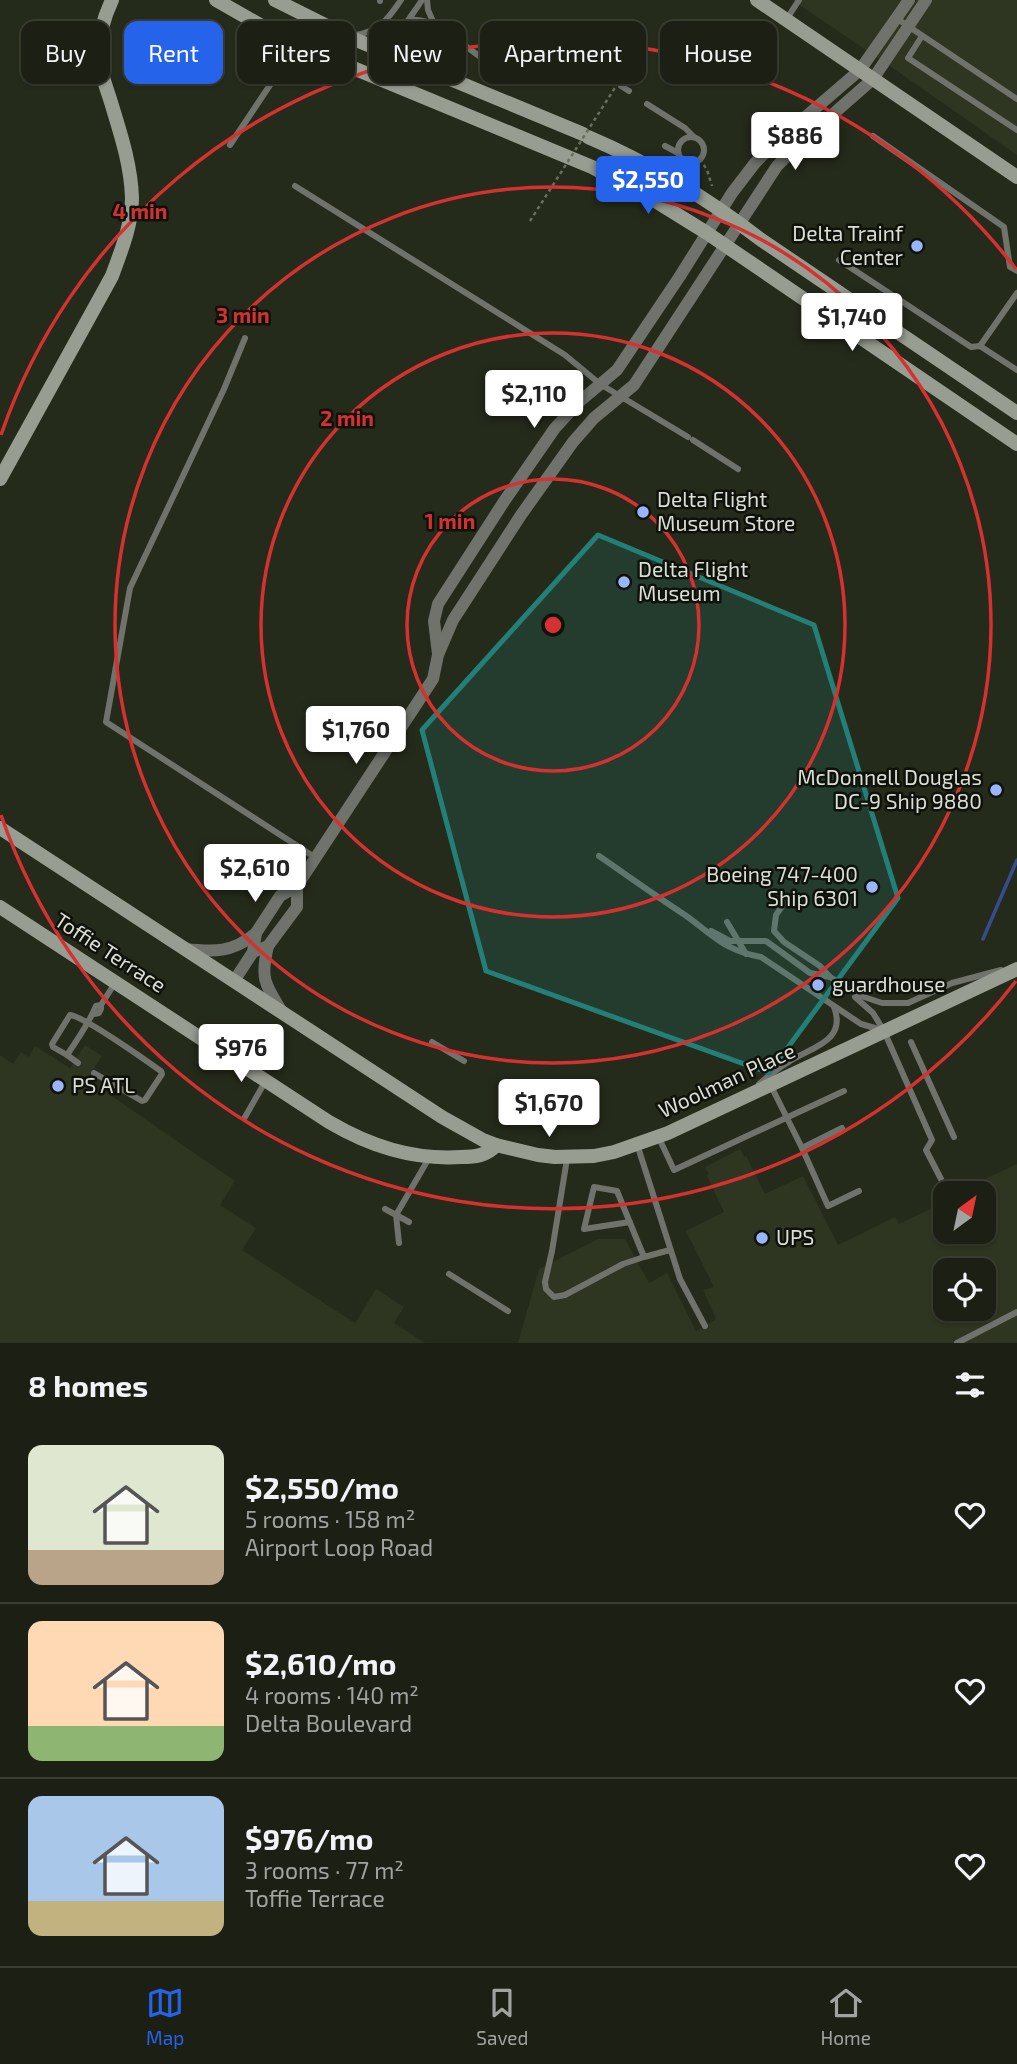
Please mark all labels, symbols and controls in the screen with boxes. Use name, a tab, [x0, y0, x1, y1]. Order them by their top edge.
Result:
chip: Buy	[21, 21, 110, 84]
chip: Rent	[124, 21, 223, 84]
chip: Filters	[237, 21, 355, 84]
chip: New	[369, 21, 466, 84]
chip: Apartment	[480, 21, 646, 84]
chip: House	[660, 21, 777, 84]
pin: $886	[754, 113, 836, 172]
text: $886	[767, 121, 823, 149]
pin: $2,550	[591, 156, 705, 216]
text: $2,550	[612, 165, 684, 193]
text: 4 min	[113, 198, 167, 223]
place label: Delta Trainf Center	[792, 220, 904, 269]
marker: Delta Trainf Center	[909, 238, 925, 254]
pin: $1,740	[795, 294, 909, 353]
text: 3 min	[216, 302, 270, 327]
text: $1,740	[817, 302, 887, 330]
pin: $2,110	[477, 370, 591, 430]
text: $2,110	[501, 379, 567, 407]
text: 2 min	[320, 405, 374, 430]
place label: Delta Flight Museum Store	[657, 486, 795, 535]
marker: Delta Flight Museum Store	[635, 504, 651, 520]
text: 1 min	[425, 508, 475, 533]
place label: Delta Flight Museum	[638, 556, 748, 605]
marker: Delta Flight Museum	[616, 574, 632, 590]
centre of rings	[541, 613, 565, 637]
pin: $1,760	[299, 706, 413, 766]
text: $1,760	[322, 715, 390, 743]
place label: McDonnell Douglas DC-9 Ship 9880	[797, 764, 982, 813]
marker: McDonnell Douglas DC-9 Ship 9880	[988, 782, 1004, 798]
pin: $2,610	[198, 844, 312, 904]
text: $2,610	[220, 853, 290, 881]
place label: Boeing 747-400 Ship 6301	[706, 861, 858, 910]
marker: Boeing 747-400 Ship 6301	[864, 879, 880, 895]
street label: Toffie Terrace	[50, 907, 171, 997]
place label: guardhouse	[832, 971, 946, 996]
marker: guardhouse	[810, 977, 826, 993]
pin: $976	[200, 1024, 282, 1084]
text: $976	[215, 1033, 267, 1061]
street label: Woolman Place	[654, 1037, 799, 1122]
place label: PS ATL	[72, 1072, 135, 1097]
marker: PS ATL	[50, 1078, 66, 1094]
pin: $1,670	[492, 1080, 606, 1139]
text: $1,670	[514, 1088, 584, 1116]
north arrow	[933, 1181, 996, 1244]
map controls	[933, 1181, 996, 1321]
place label: UPS	[776, 1224, 814, 1249]
marker: UPS	[754, 1230, 770, 1246]
button: locate	[933, 1258, 996, 1321]
icon: filters	[951, 1366, 989, 1404]
text: 8 homes	[28, 1367, 148, 1403]
text: $2,550/mo	[245, 1469, 399, 1505]
icon: home	[84, 1473, 168, 1557]
icon: heart	[951, 1496, 989, 1534]
text: 5 rooms · 158 m²	[245, 1505, 415, 1533]
text: Airport Loop Road	[245, 1533, 433, 1561]
text: $2,610/mo	[245, 1645, 396, 1681]
icon: home	[84, 1649, 168, 1733]
icon: heart	[951, 1672, 989, 1710]
text: 4 rooms · 140 m²	[245, 1681, 419, 1709]
text: Delta Boulevard	[245, 1709, 412, 1737]
text: $976/mo	[245, 1820, 373, 1856]
icon: home	[84, 1824, 168, 1908]
icon: heart	[951, 1847, 989, 1885]
text: 3 rooms · 77 m²	[245, 1856, 404, 1884]
text: Toffie Terrace	[245, 1884, 385, 1912]
tab: Map	[146, 1984, 184, 2049]
tab: Saved	[476, 1984, 528, 2049]
tab: Home	[821, 1984, 871, 2049]

